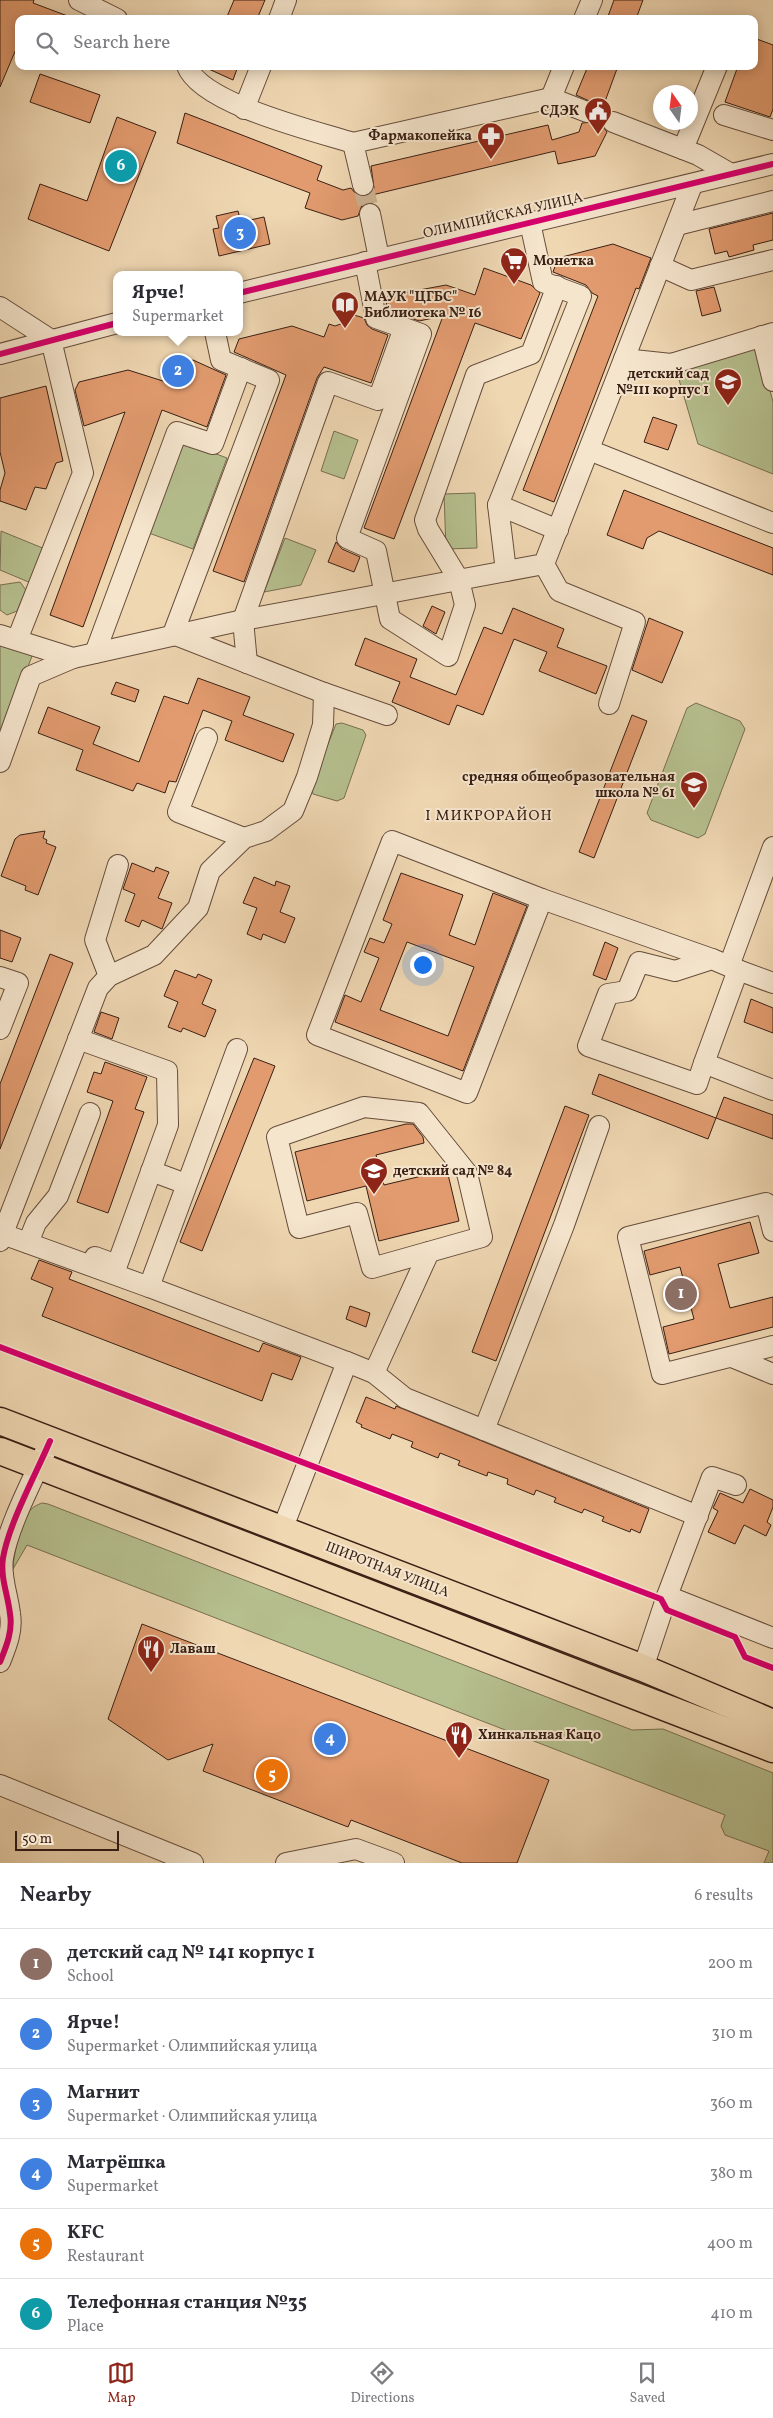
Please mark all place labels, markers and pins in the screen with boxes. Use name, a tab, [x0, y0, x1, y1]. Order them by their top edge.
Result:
public building icon: СДЭК	[583, 96, 613, 135]
place label: СДЭК	[540, 102, 579, 121]
pharmacy icon: Фармакопейка	[476, 121, 506, 160]
place label: Фармакопейка	[368, 127, 472, 146]
pin: 6	[105, 147, 137, 185]
pin: 3	[224, 214, 256, 252]
supermarket icon: Монетка	[499, 246, 529, 285]
place label: Монетка	[533, 252, 594, 271]
place label: МАУК "ЦГБС" Библиотека № 16	[364, 288, 482, 323]
library icon: МАУК "ЦГБС" Библиотека № 16	[330, 290, 360, 329]
pin: 2	[162, 352, 194, 390]
place label: детский сад №111 корпус 1	[617, 365, 709, 400]
school or university icon: детский сад №111 корпус 1	[713, 367, 743, 406]
place label: средняя общеобразовательная школа № 61	[462, 768, 675, 803]
school or university icon: средняя общеобразовательная школа № 61	[679, 770, 709, 809]
school or university icon: детский сад № 84	[359, 1156, 389, 1195]
place label: детский сад № 84	[393, 1162, 513, 1181]
pin: 1	[665, 1275, 697, 1313]
restaurant icon: Лаваш	[136, 1634, 166, 1673]
place label: Лаваш	[170, 1640, 216, 1659]
pin: 4	[314, 1720, 346, 1758]
restaurant icon: Хинкальная Кацо	[444, 1720, 474, 1759]
place label: Хинкальная Кацо	[478, 1726, 601, 1745]
pin: 5	[256, 1756, 288, 1794]

